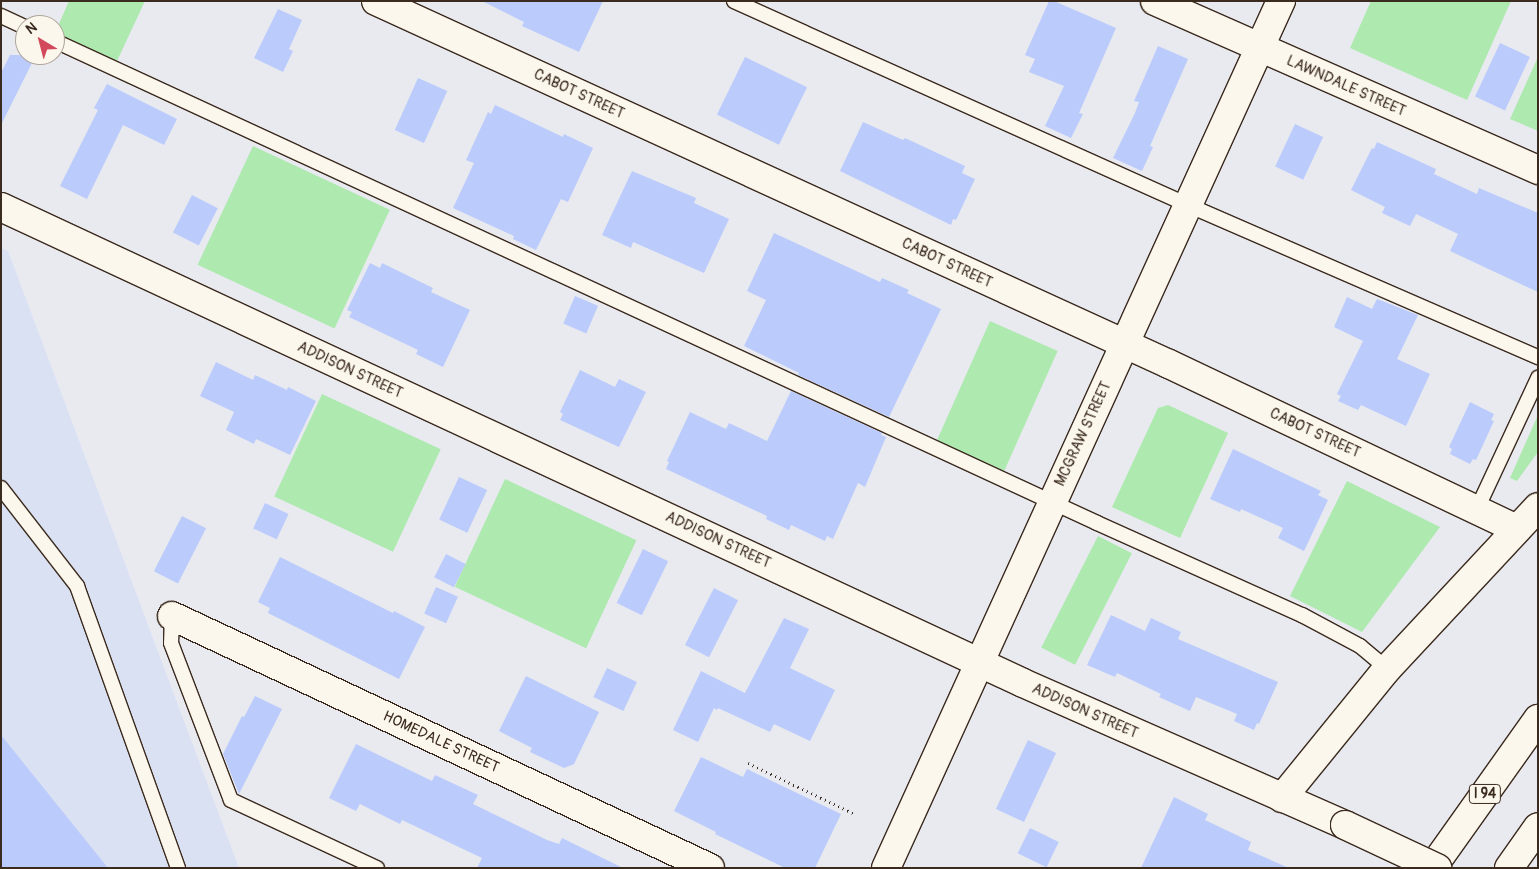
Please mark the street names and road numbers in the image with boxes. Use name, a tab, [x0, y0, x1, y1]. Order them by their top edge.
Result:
street label: LAWNDALE STREET	[1284, 52, 1408, 120]
street label: CABOT STREET	[531, 65, 627, 123]
street label: CABOT STREET	[899, 234, 995, 292]
street label: ADDISON STREET	[294, 338, 406, 402]
street label: MCGRAW STREET	[1051, 379, 1115, 489]
street label: CABOT STREET	[1267, 404, 1363, 462]
street label: ADDISON STREET	[662, 508, 774, 572]
street label: ADDISON STREET	[1029, 680, 1141, 742]
street label: HOMEDALE STREET	[380, 707, 502, 777]
road number: I 94	[1469, 782, 1501, 806]

